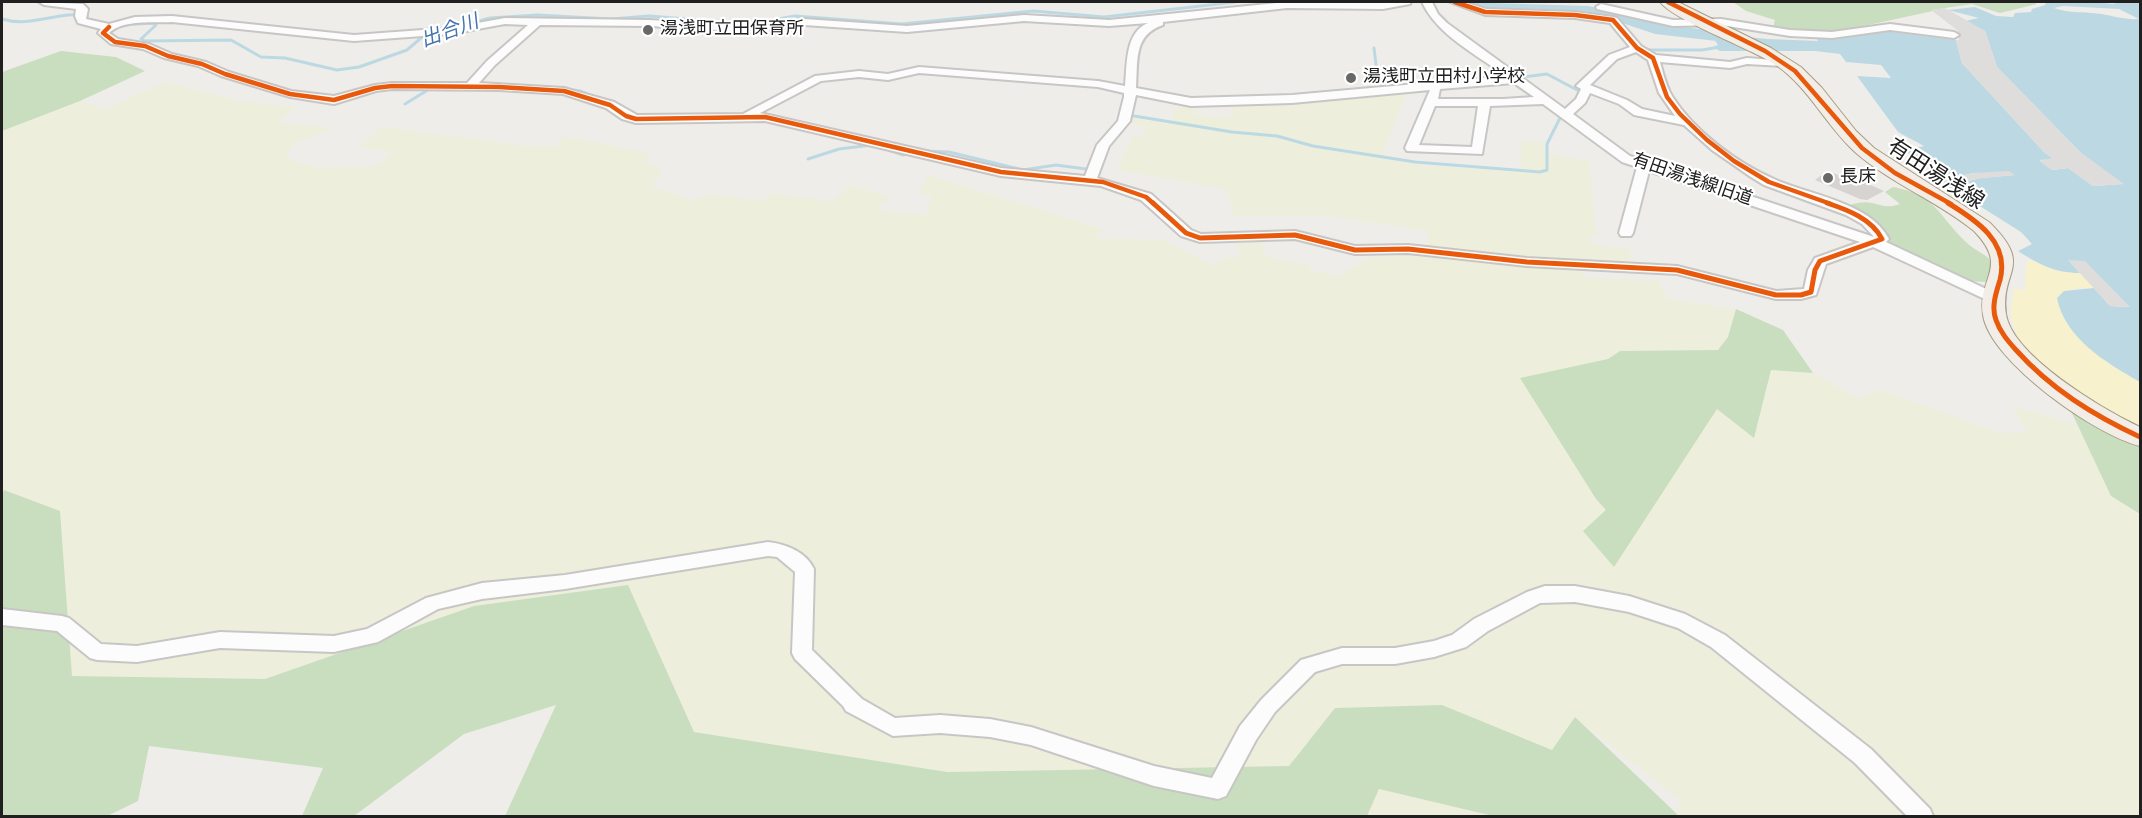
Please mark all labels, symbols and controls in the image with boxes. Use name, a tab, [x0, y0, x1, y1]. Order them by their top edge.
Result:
water label: 出合川	[418, 10, 482, 54]
place label: 湯浅町立田保育所	[660, 19, 804, 41]
marker: 湯浅町立田保育所	[641, 23, 655, 37]
place label: 湯浅町立田村小学校	[1363, 67, 1525, 89]
marker: 湯浅町立田村小学校	[1344, 71, 1358, 85]
street label: 有田湯浅線	[1882, 134, 1988, 216]
street label: 有田湯浅線旧道	[1629, 149, 1755, 211]
place label: 長床	[1840, 167, 1876, 189]
marker: 長床	[1821, 171, 1835, 185]

